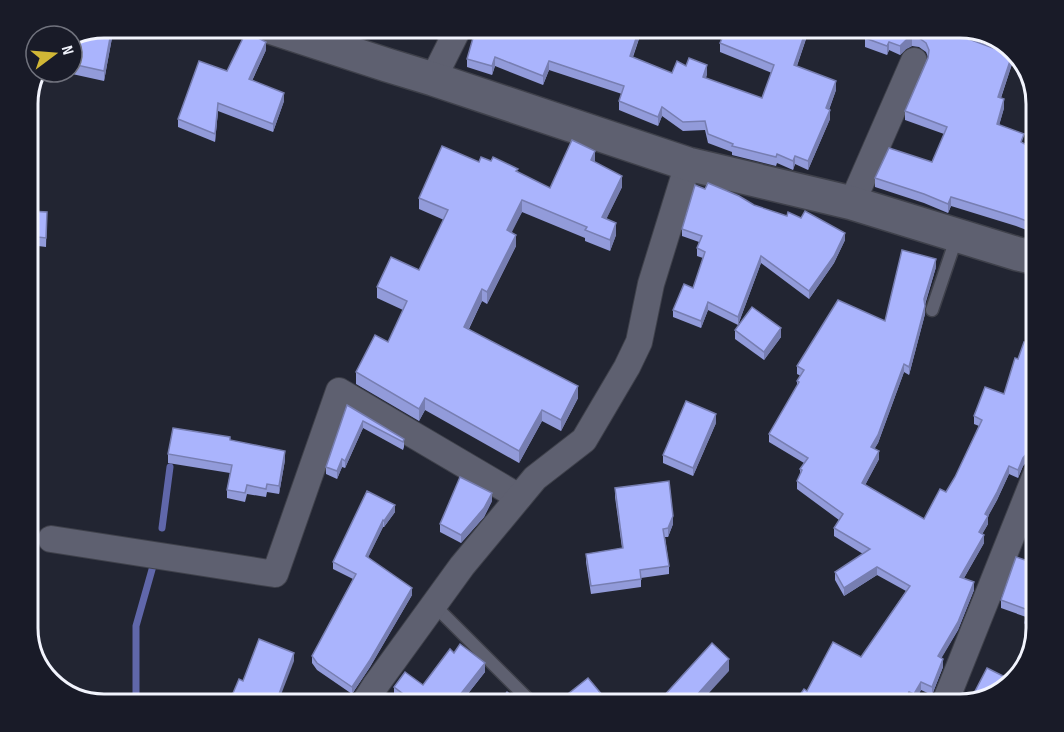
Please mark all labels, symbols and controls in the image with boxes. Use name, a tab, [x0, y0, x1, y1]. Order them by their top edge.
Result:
north arrow	[24, 24, 84, 84]
text: N	[57, 44, 77, 57]

